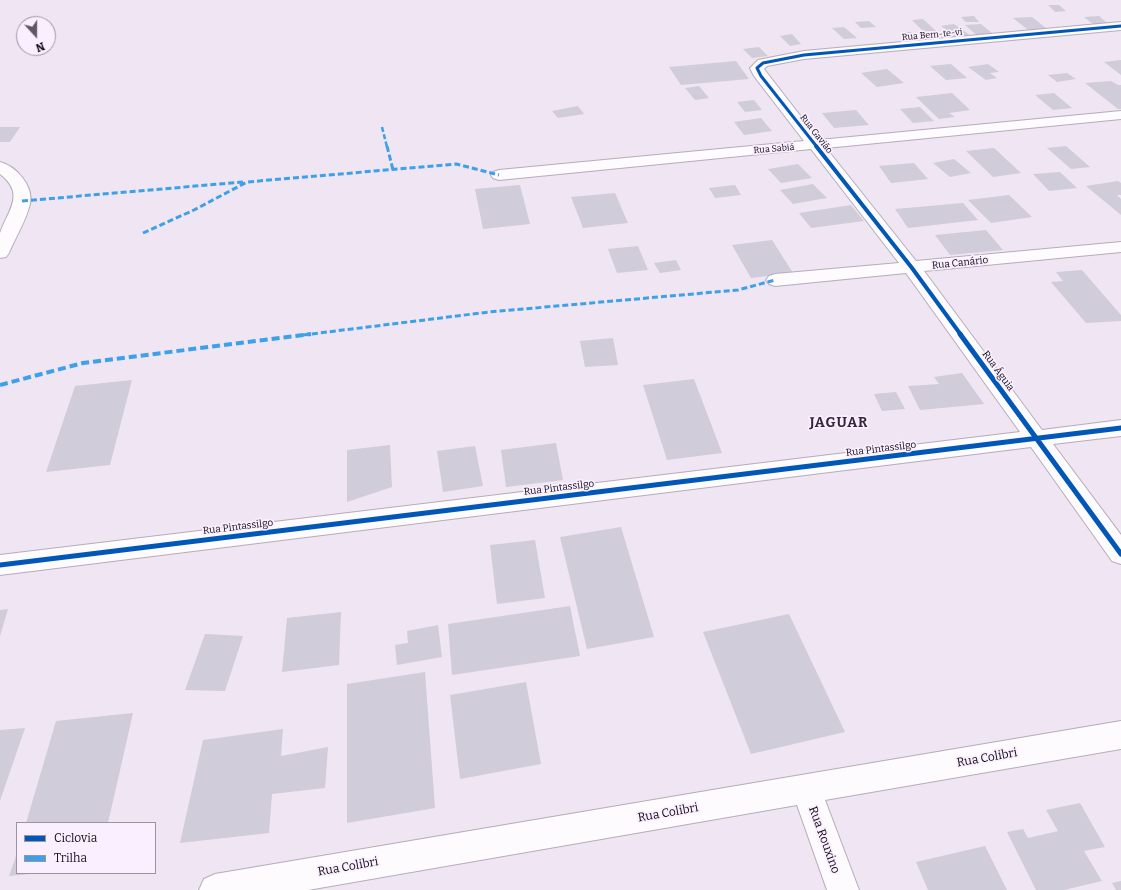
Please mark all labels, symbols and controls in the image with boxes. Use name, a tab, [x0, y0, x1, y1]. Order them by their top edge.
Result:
north arrow	[16, 16, 56, 56]
street label: Rua Bem-te-vi	[901, 27, 963, 43]
text: N	[34, 39, 46, 54]
street label: Rua Gavião	[797, 112, 835, 156]
street label: Rua Sabiá	[753, 142, 795, 156]
street label: Rua Canário	[931, 254, 989, 272]
street label: Rua Águia	[979, 348, 1017, 394]
district label: JAGUAR	[810, 415, 868, 431]
street label: Rua Pintassilgo	[845, 439, 917, 459]
street label: Rua Pintassilgo	[523, 478, 595, 498]
street label: Rua Pintassilgo	[202, 517, 274, 537]
street label: Rua Colibri	[956, 746, 1018, 770]
street label: Rua Colibri	[637, 801, 699, 825]
street label: Rua Rouxino	[805, 804, 843, 876]
legend	[16, 822, 156, 874]
text: Ciclovia	[54, 831, 97, 845]
text: Trilha	[54, 851, 87, 865]
street label: Rua Colibri	[317, 855, 379, 879]

